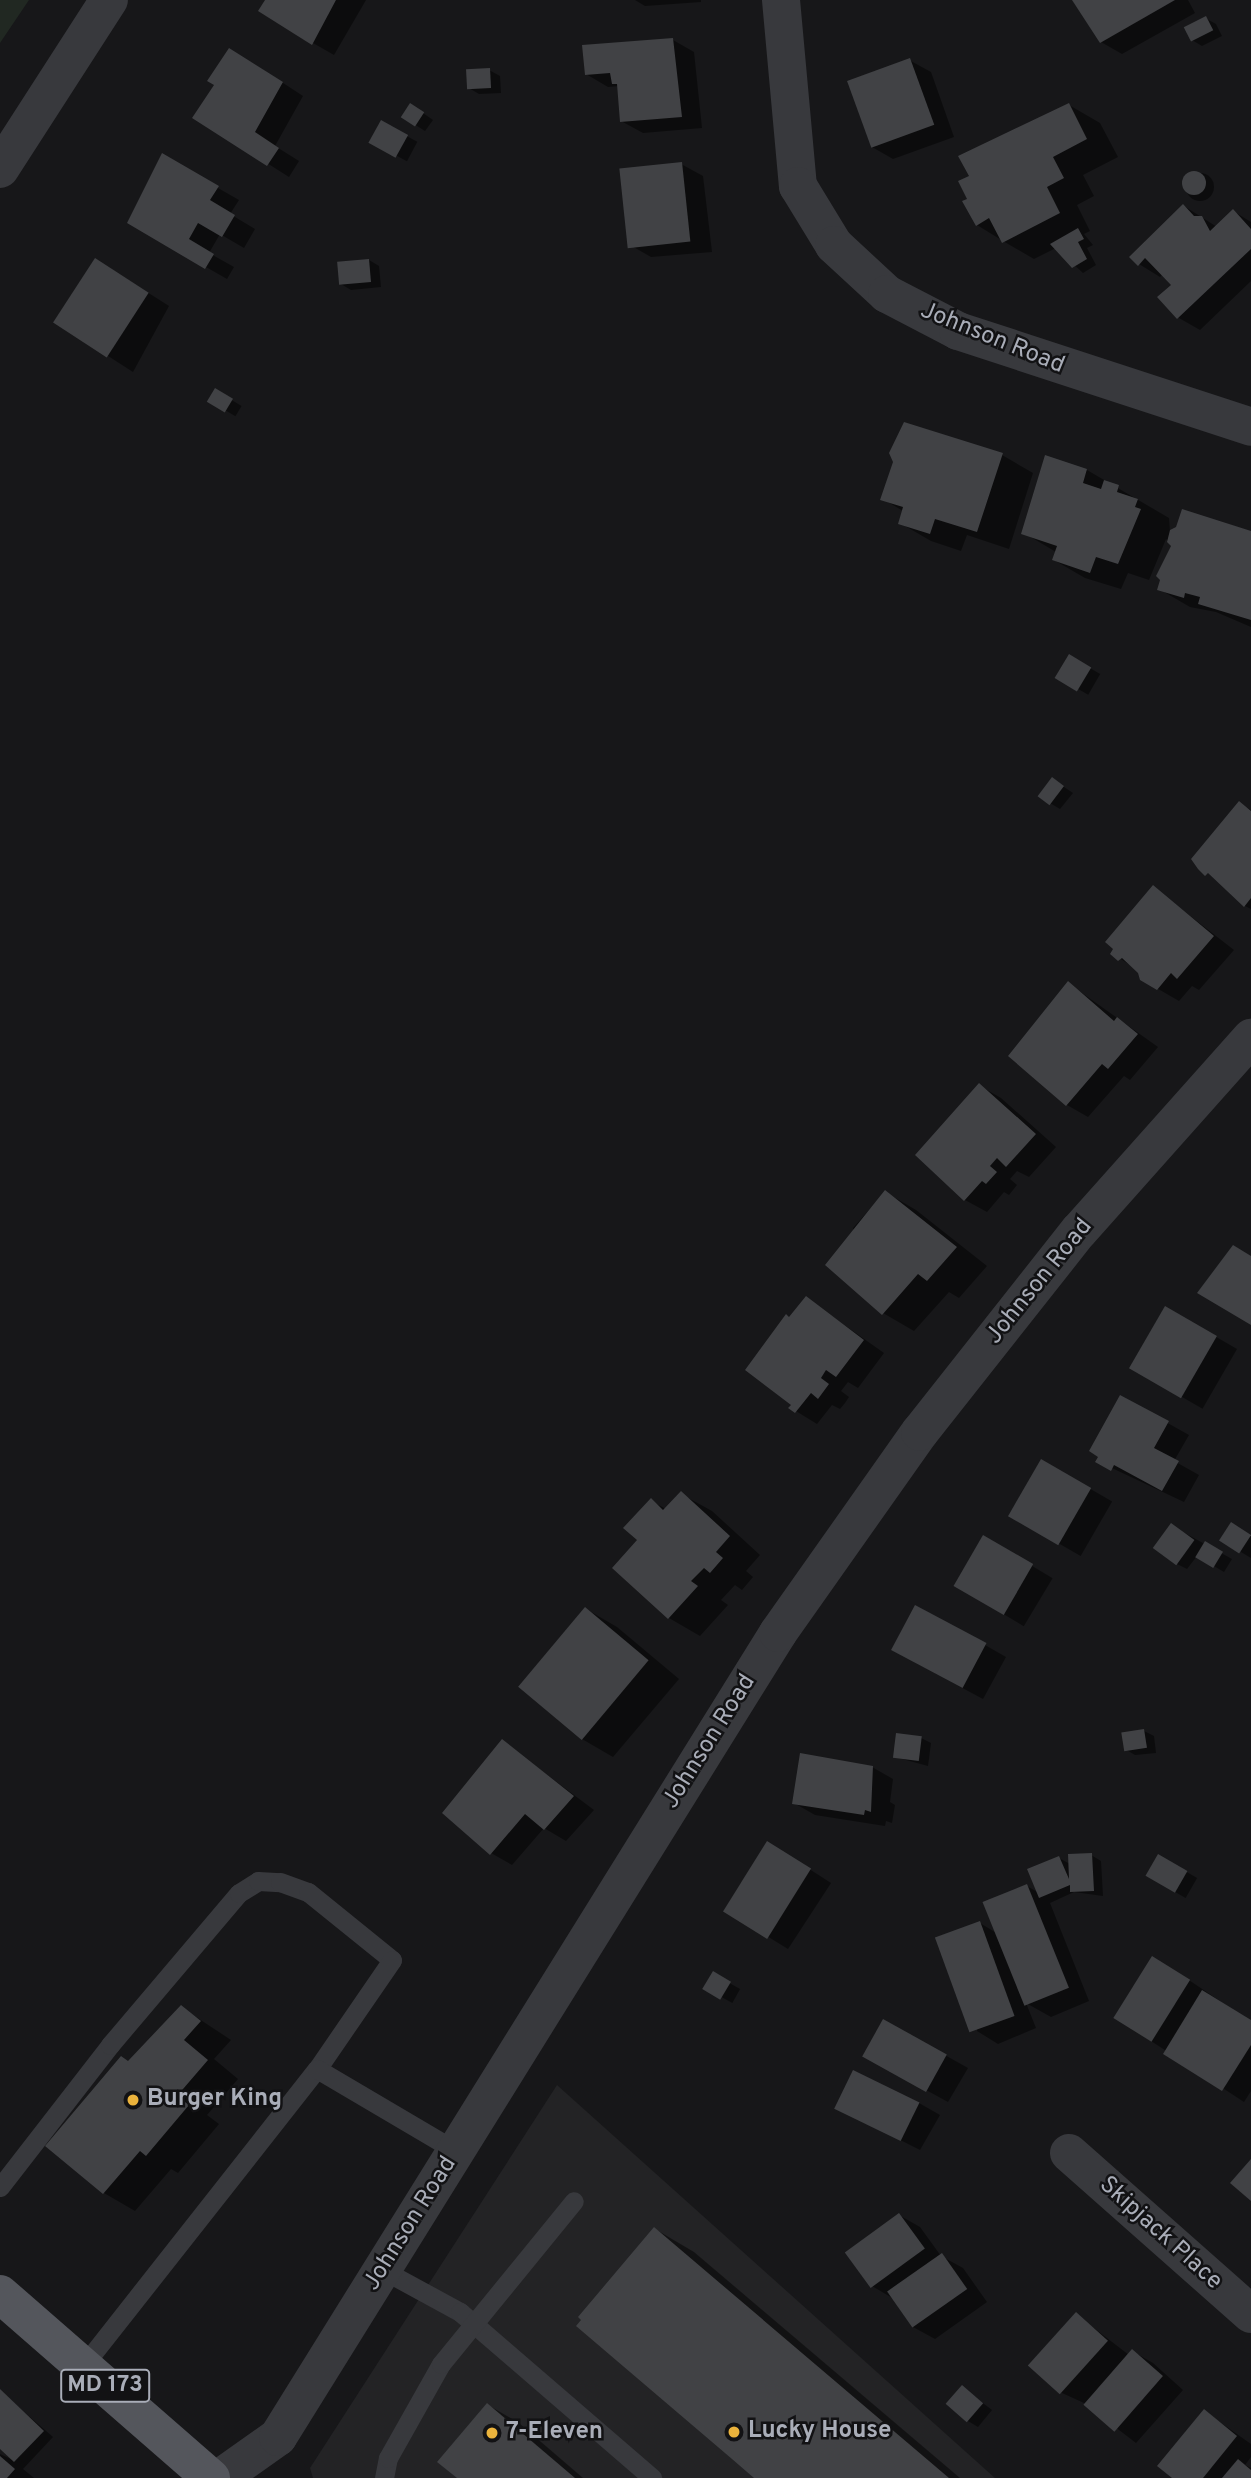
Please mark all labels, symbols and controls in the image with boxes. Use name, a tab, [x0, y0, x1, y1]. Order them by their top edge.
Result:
street label: Johnson Road	[916, 297, 1068, 381]
street label: Johnson Road	[981, 1214, 1099, 1350]
street label: Johnson Road	[657, 1670, 763, 1814]
place label: Burger King	[147, 2086, 282, 2114]
marker: Burger King	[125, 2092, 141, 2108]
street label: Johnson Road	[358, 2152, 464, 2296]
street label: Skipjack Place	[1092, 2171, 1228, 2297]
road number: MD 173	[60, 2366, 150, 2406]
place label: Lucky House	[748, 2418, 891, 2446]
place label: 7-Eleven	[506, 2419, 603, 2447]
marker: Lucky House	[726, 2424, 742, 2440]
marker: 7-Eleven	[484, 2425, 500, 2441]

